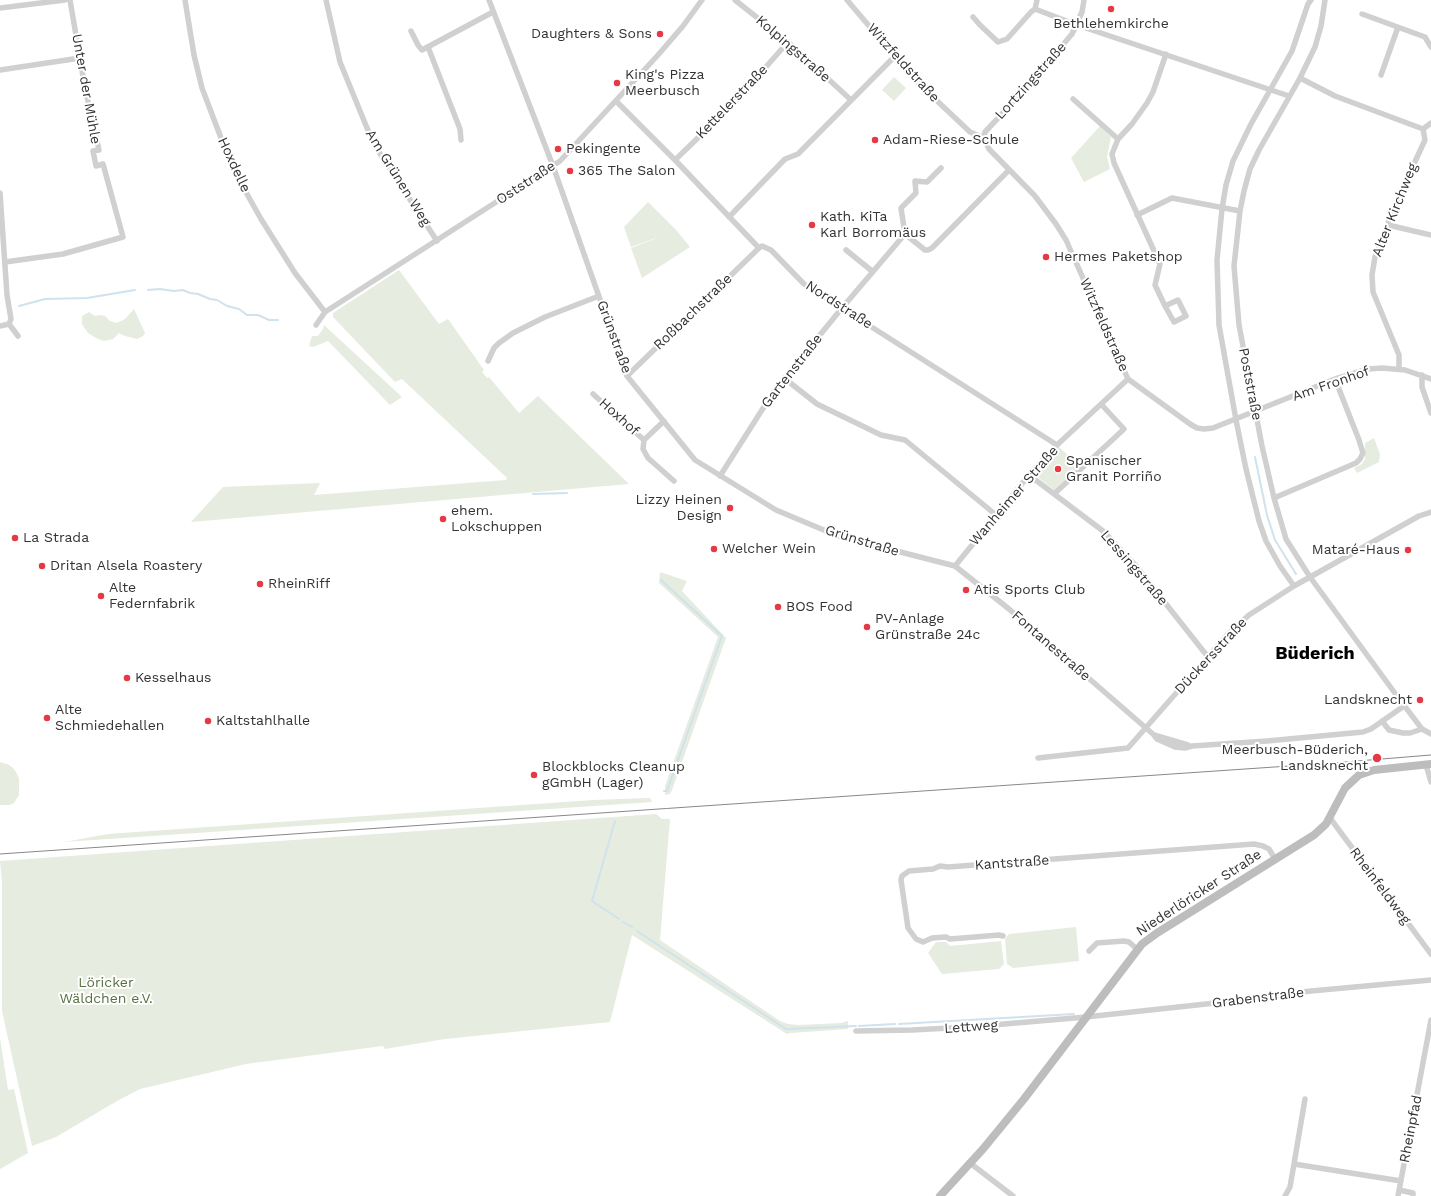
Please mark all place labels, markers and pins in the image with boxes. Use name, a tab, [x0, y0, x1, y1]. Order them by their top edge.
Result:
marker: Bethlehemkirche	[1106, 4, 1116, 14]
place label: Bethlehemkirche	[1053, 16, 1169, 32]
place label: Daughters & Sons	[531, 26, 652, 42]
marker: Daughters & Sons	[655, 29, 665, 39]
place label: King's Pizza Meerbusch	[625, 67, 705, 100]
marker: King's Pizza Meerbusch	[612, 78, 622, 88]
place label: Adam-Riese-Schule	[883, 132, 1019, 148]
marker: Adam-Riese-Schule	[870, 135, 880, 145]
place label: Pekingente	[566, 141, 641, 157]
marker: Pekingente	[553, 144, 563, 154]
place label: 365 The Salon	[578, 163, 675, 179]
marker: 365 The Salon	[565, 166, 575, 176]
place label: Kath. KiTa Karl Borromäus	[820, 209, 926, 242]
marker: Kath. KiTa Karl Borromäus	[807, 220, 817, 230]
place label: Hermes Paketshop	[1054, 249, 1183, 265]
marker: Hermes Paketshop	[1041, 252, 1051, 262]
place label: Spanischer Granit Porriño	[1066, 453, 1162, 486]
marker: Spanischer Granit Porriño	[1053, 464, 1063, 474]
place label: Lizzy Heinen Design	[636, 492, 722, 524]
place label: ehem. Lokschuppen	[451, 503, 542, 536]
marker: Lizzy Heinen Design	[725, 503, 735, 513]
marker: ehem. Lokschuppen	[438, 514, 448, 524]
place label: La Strada	[23, 530, 89, 546]
marker: La Strada	[10, 533, 20, 543]
place label: Welcher Wein	[722, 541, 816, 557]
place label: Mataré-Haus	[1312, 542, 1400, 558]
marker: Welcher Wein	[709, 544, 719, 554]
marker: Mataré-Haus	[1403, 545, 1413, 555]
place label: Dritan Alsela Roastery	[50, 558, 202, 574]
marker: Dritan Alsela Roastery	[37, 561, 47, 571]
place label: RheinRiff	[268, 576, 330, 592]
marker: RheinRiff	[255, 579, 265, 589]
place label: Alte Federnfabrik	[109, 580, 195, 612]
place label: Atis Sports Club	[974, 582, 1085, 598]
marker: Atis Sports Club	[961, 585, 971, 595]
marker: Alte Federnfabrik	[96, 591, 106, 601]
place label: BOS Food	[786, 599, 853, 615]
marker: BOS Food	[773, 602, 783, 612]
place label: PV-Anlage Grünstraße 24c	[875, 611, 980, 644]
marker: PV-Anlage Grünstraße 24c	[862, 622, 872, 632]
place label: Kesselhaus	[135, 670, 211, 686]
marker: Kesselhaus	[122, 673, 132, 683]
place label: Landsknecht	[1324, 692, 1412, 708]
marker: Landsknecht	[1415, 695, 1425, 705]
place label: Alte Schmiedehallen	[55, 702, 164, 734]
marker: Alte Schmiedehallen	[42, 713, 52, 723]
place label: Kaltstahlhalle	[216, 713, 310, 729]
marker: Kaltstahlhalle	[203, 716, 213, 726]
place label: Meerbusch-Büderich, Landsknecht	[1222, 742, 1368, 774]
marker: Meerbusch-Büderich, Landsknecht	[1371, 752, 1383, 764]
place label: Blockblocks Cleanup gGmbH (Lager)	[542, 759, 685, 792]
marker: Blockblocks Cleanup gGmbH (Lager)	[529, 770, 539, 780]

